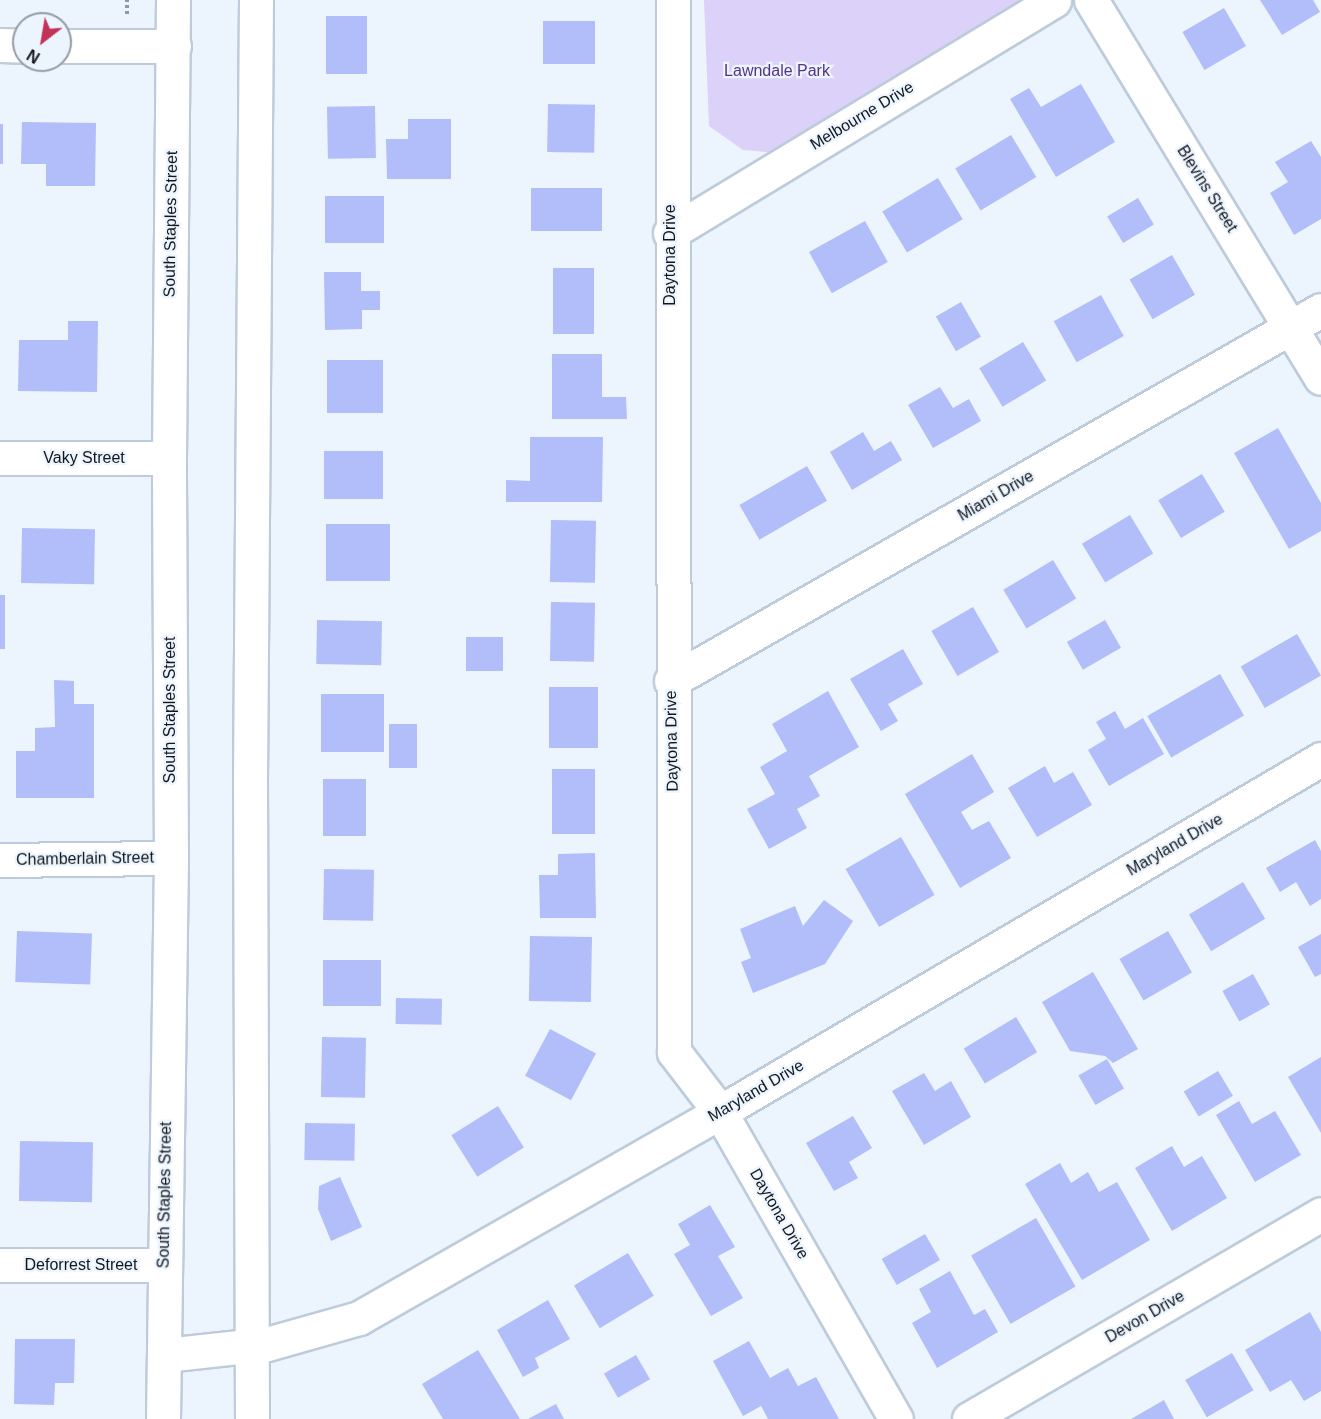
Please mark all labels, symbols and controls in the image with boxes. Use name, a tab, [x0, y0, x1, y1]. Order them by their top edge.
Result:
north arrow	[12, 12, 72, 72]
text: N	[24, 46, 43, 66]
park label: Lawndale Park	[724, 61, 830, 81]
street label: Melbourne Drive	[807, 78, 917, 154]
street label: Blevins Street	[1173, 142, 1241, 236]
street label: South Staples Street	[160, 150, 182, 298]
street label: Daytona Drive	[660, 204, 680, 306]
street label: Vaky Street	[43, 448, 125, 468]
street label: Miami Drive	[955, 467, 1037, 525]
street label: South Staples Street	[160, 637, 180, 783]
street label: Daytona Drive	[662, 690, 682, 792]
street label: Maryland Drive	[1124, 810, 1226, 880]
street label: Chamberlain Street	[16, 848, 154, 870]
street label: Maryland Drive	[705, 1056, 807, 1126]
street label: South Staples Street	[154, 1121, 176, 1269]
street label: Daytona Drive	[745, 1165, 813, 1263]
street label: Deforrest Street	[25, 1255, 137, 1275]
street label: Devon Drive	[1102, 1287, 1188, 1347]

